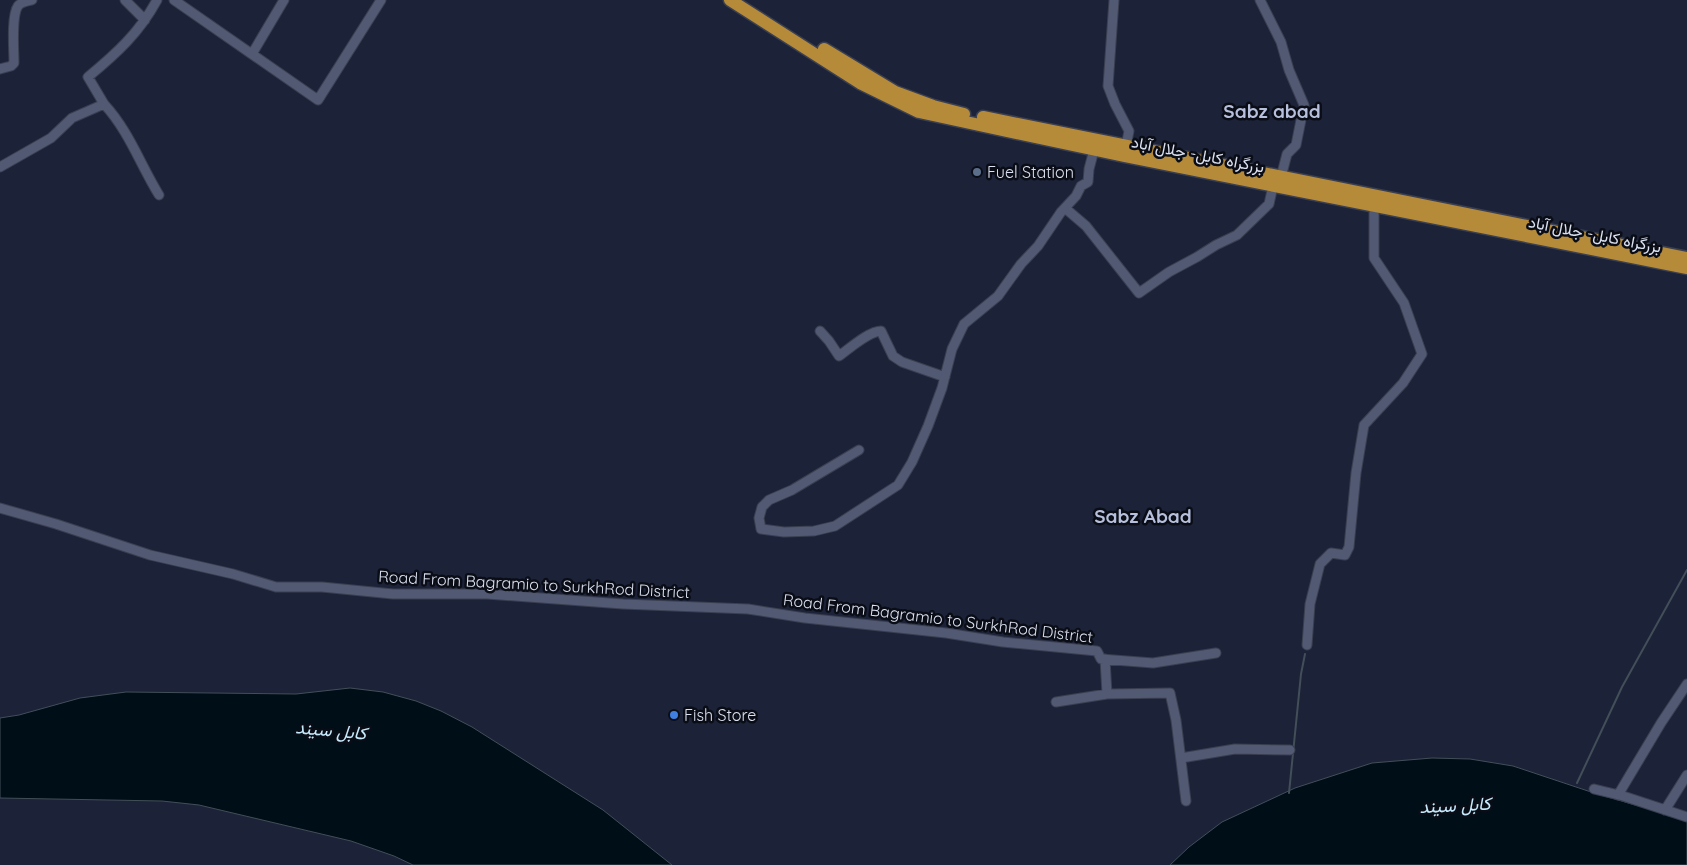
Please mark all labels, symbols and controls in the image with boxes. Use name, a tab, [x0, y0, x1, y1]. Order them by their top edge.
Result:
district label: Sabz abad	[1223, 99, 1321, 123]
street label: بزرگراه کابل- جلال آباد	[1130, 131, 1266, 178]
place label: Fuel Station	[987, 162, 1074, 182]
marker: Fuel Station	[971, 166, 983, 178]
street label: بزرگراه کابل- جلال آباد	[1527, 211, 1663, 258]
district label: Sabz Abad	[1094, 504, 1192, 528]
street label: Road From Bagramio to SurkhRod District	[378, 566, 690, 602]
street label: Road From Bagramio to SurkhRod District	[782, 589, 1094, 647]
place label: Fish Store	[684, 705, 756, 725]
marker: Fish Store	[668, 709, 680, 721]
water label: کابل سيند	[294, 715, 371, 745]
water label: کابل سيند	[1419, 791, 1494, 818]

